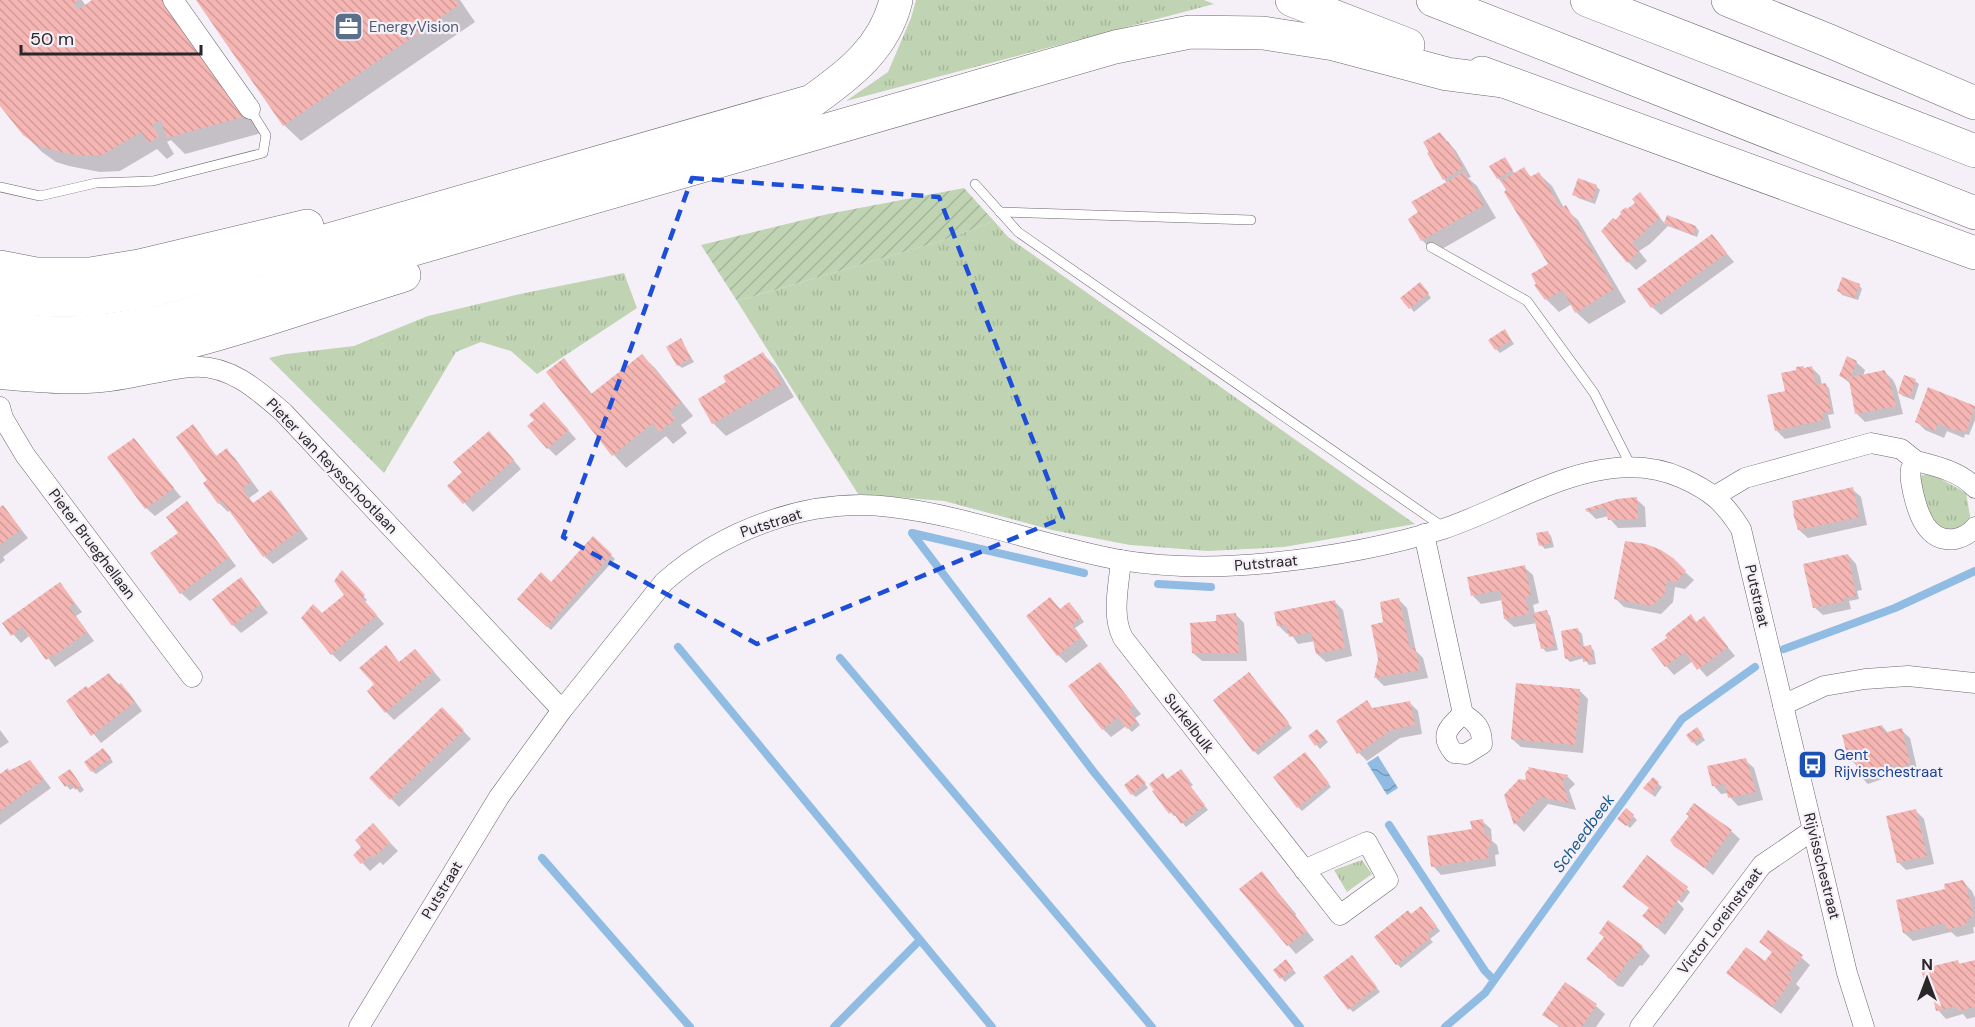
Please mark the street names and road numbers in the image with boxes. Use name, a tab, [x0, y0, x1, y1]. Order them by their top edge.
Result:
street label: Pieter van Reysschootlaan	[262, 394, 402, 538]
street label: Pieter Brueghellaan	[44, 485, 140, 603]
street label: Putstraat	[738, 504, 805, 542]
street label: Putstraat	[1233, 550, 1299, 576]
street label: Putstraat	[1740, 563, 1774, 629]
street label: Surkelbulk	[1159, 689, 1219, 757]
street label: Rijvisschestraat	[1799, 811, 1845, 921]
street label: Putstraat	[417, 857, 467, 922]
street label: Victor Loreinstraat	[1673, 863, 1767, 979]

